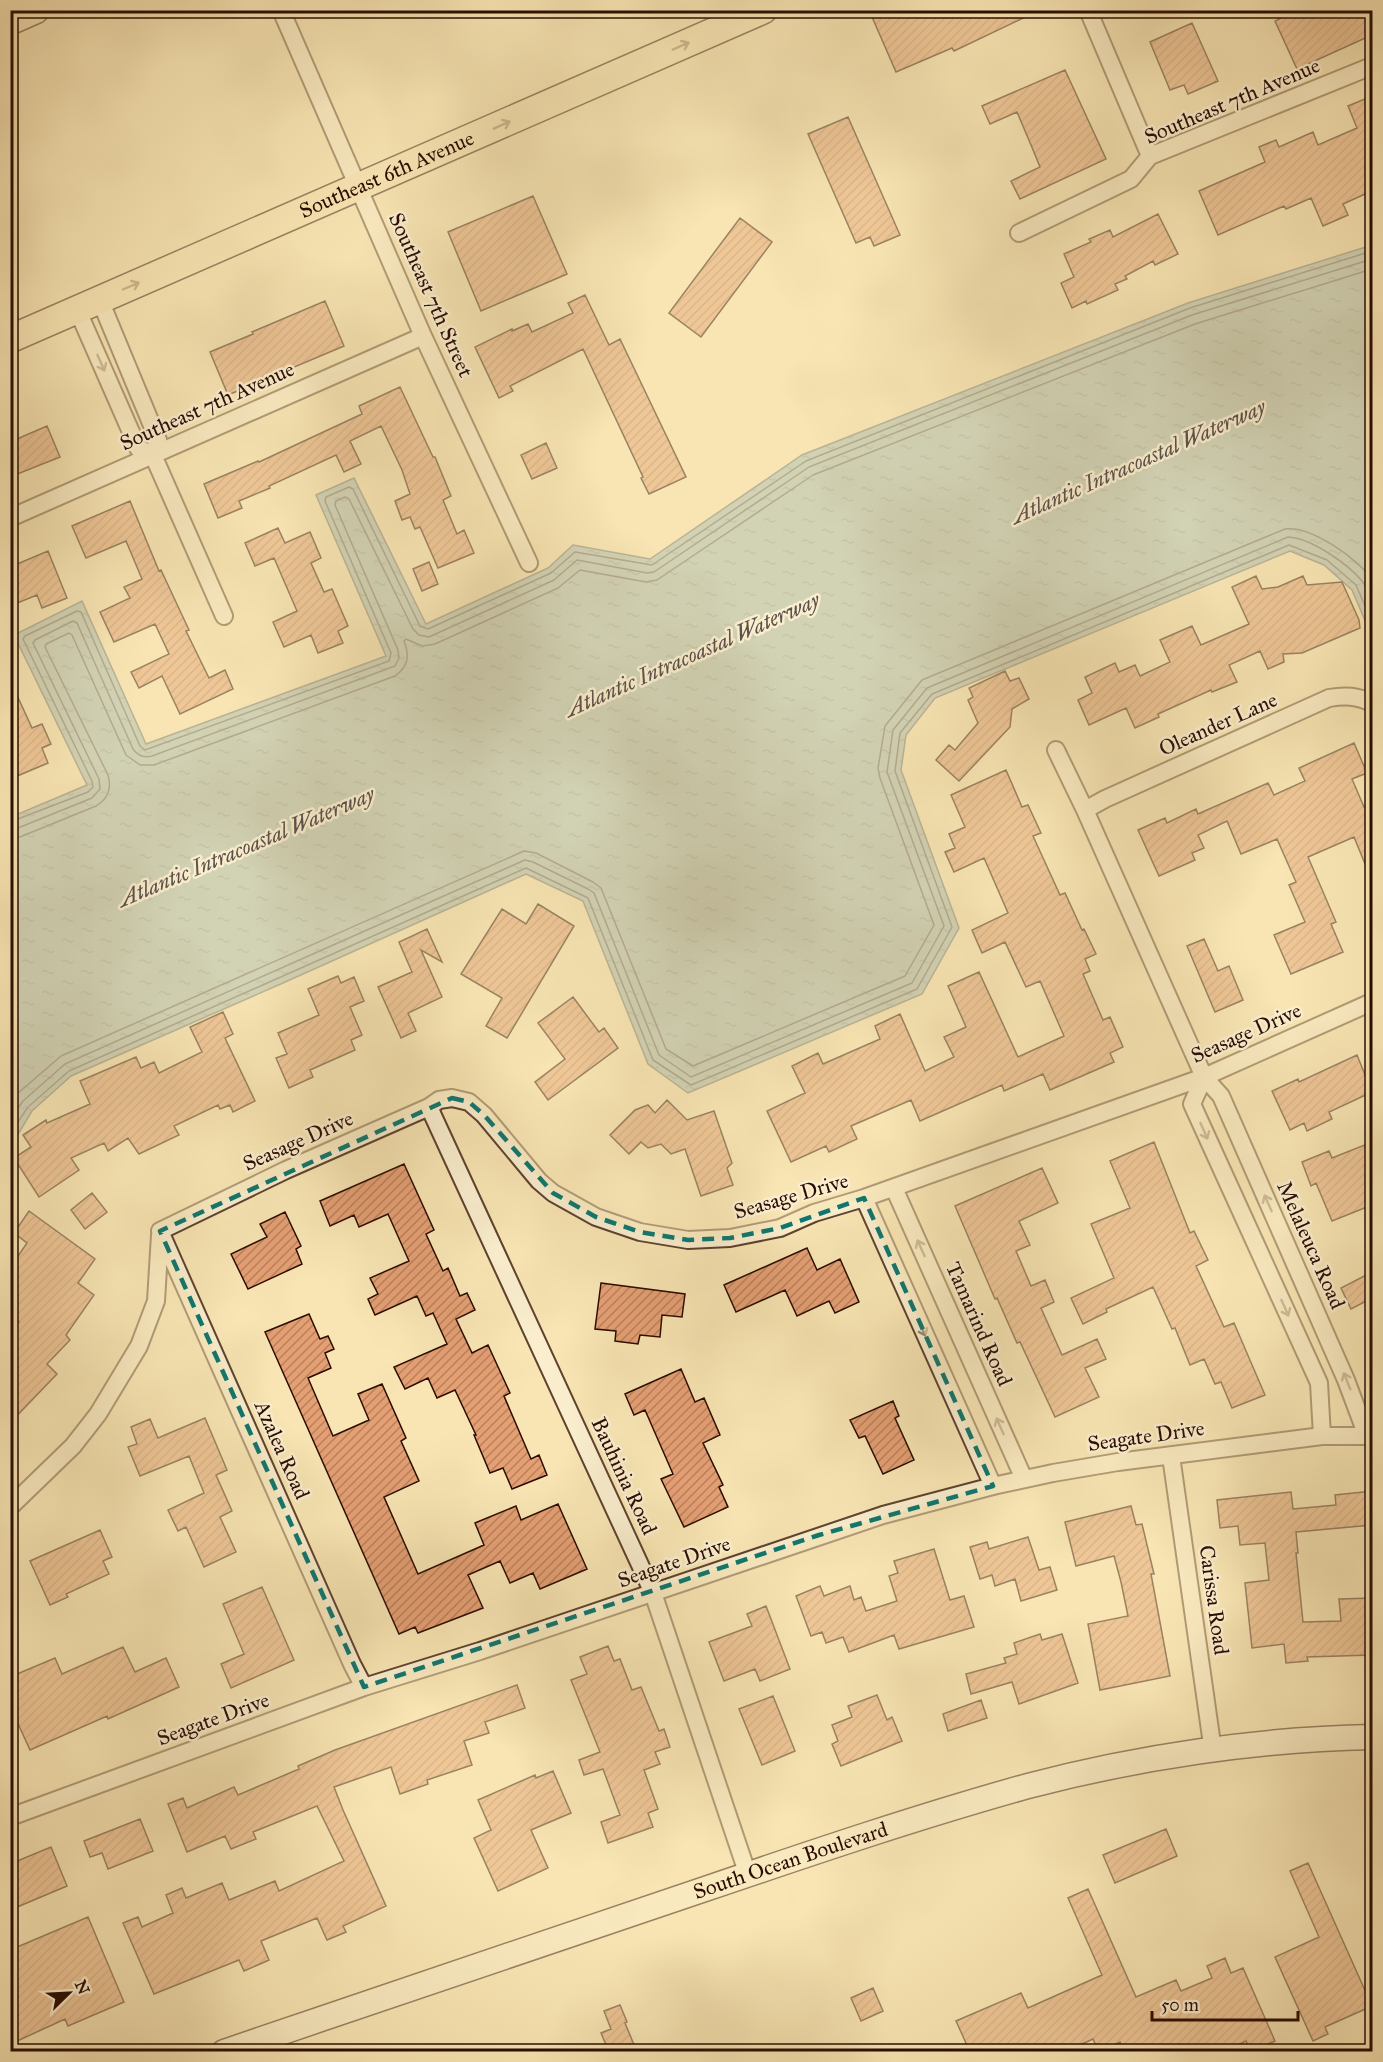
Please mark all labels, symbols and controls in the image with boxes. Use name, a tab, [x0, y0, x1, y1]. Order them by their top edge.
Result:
one-way arrow	[672, 40, 690, 52]
street label: Southeast 7th Avenue	[1140, 52, 1324, 150]
one-way arrow	[493, 118, 511, 130]
street label: Southeast 6th Avenue	[295, 125, 478, 224]
street label: Southeast 7th Street	[383, 209, 479, 382]
one-way arrow	[122, 280, 140, 291]
one-way arrow	[96, 353, 107, 372]
street label: Southeast 7th Avenue	[116, 356, 298, 456]
water label: Atlantic Intracoastal Waterway	[1005, 393, 1270, 531]
water label: Atlantic Intracoastal Waterway	[559, 586, 824, 724]
street label: Oleander Lane	[1155, 686, 1281, 762]
water label: Atlantic Intracoastal Waterway	[112, 780, 379, 913]
street label: Seasage Drive	[1187, 997, 1305, 1069]
street label: Seasage Drive	[239, 1105, 357, 1177]
one-way arrow	[1199, 1121, 1210, 1139]
street label: Seasage Drive	[731, 1167, 851, 1225]
street label: Melaleuca Road	[1271, 1177, 1351, 1313]
one-way arrow	[1262, 1194, 1274, 1212]
one-way arrow	[914, 1239, 926, 1257]
street label: Tamarind Road	[940, 1258, 1018, 1391]
one-way arrow	[1279, 1299, 1291, 1317]
one-way arrow	[917, 1319, 929, 1337]
one-way arrow	[1341, 1372, 1352, 1391]
street label: Azalea Road	[248, 1396, 315, 1504]
street label: Bauhinia Road	[585, 1413, 663, 1539]
street label: Seagate Drive	[1086, 1415, 1206, 1457]
one-way arrow	[994, 1417, 1005, 1435]
street label: Seagate Drive	[614, 1530, 734, 1593]
street label: Carissa Road	[1193, 1544, 1235, 1657]
street label: Seagate Drive	[153, 1687, 273, 1751]
street label: South Ocean Boulevard	[690, 1816, 891, 1905]
north arrow	[39, 1963, 99, 2023]
text: N	[71, 1977, 94, 1998]
scale bar	[1152, 1984, 1298, 2022]
text: 50 m	[1161, 1994, 1199, 2016]

